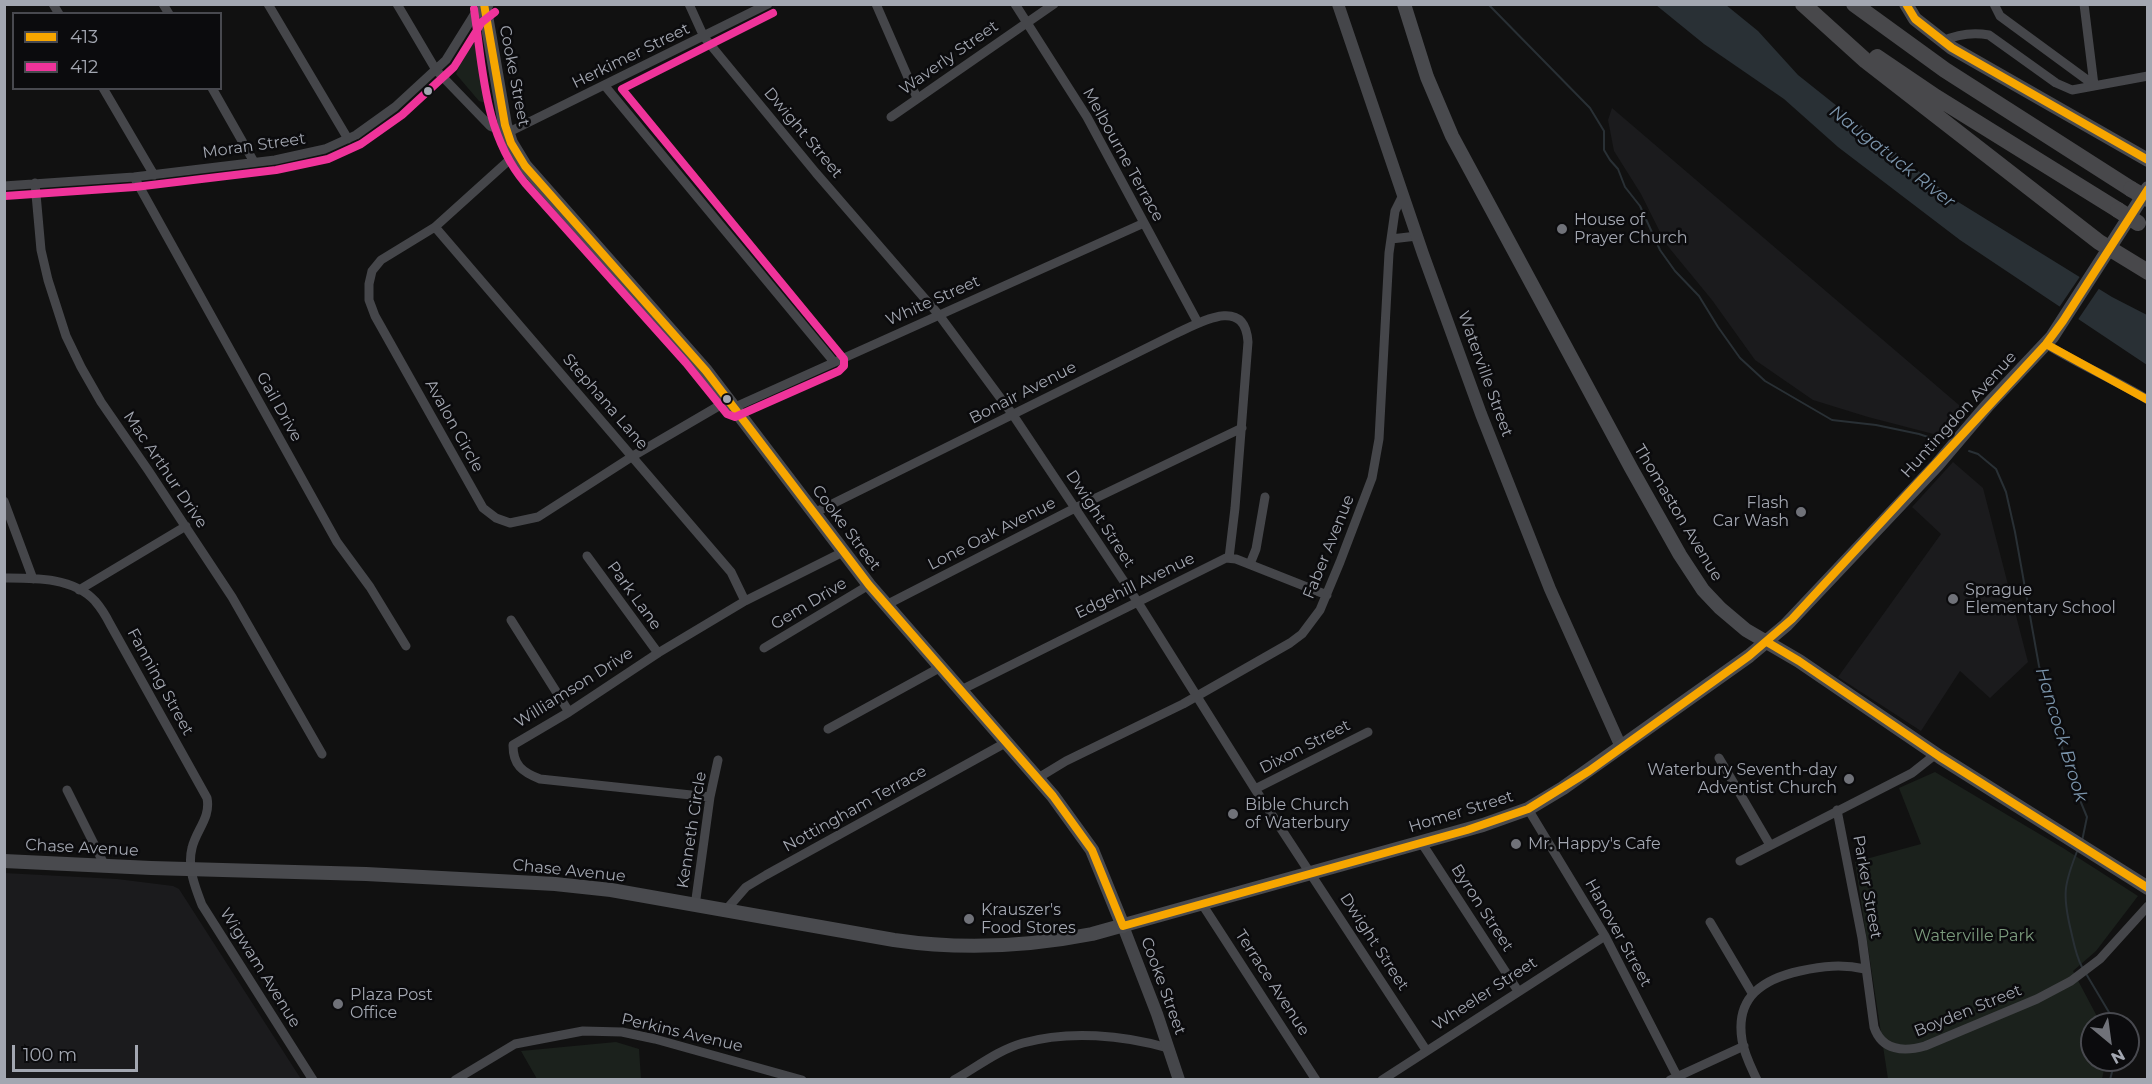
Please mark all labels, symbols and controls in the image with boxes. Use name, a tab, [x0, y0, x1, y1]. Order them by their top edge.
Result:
legend	[12, 12, 222, 90]
street label: Waverly Street	[896, 17, 1002, 99]
street label: Herkimer Street	[569, 19, 693, 93]
street label: Cooke Street	[495, 24, 533, 128]
text: 413	[70, 26, 98, 48]
text: 412	[70, 56, 98, 78]
street label: Dwight Street	[760, 84, 846, 182]
unlabelled marker	[422, 85, 434, 97]
street label: Melbourne Terrace	[1078, 85, 1168, 225]
water label: Naugatuck River	[1825, 101, 1959, 213]
street label: Moran Street	[201, 129, 307, 163]
place label: House of Prayer Church	[1574, 210, 1688, 248]
marker: House of Prayer Church	[1555, 222, 1569, 236]
street label: White Street	[883, 272, 983, 330]
street label: Waterville Street	[1453, 308, 1517, 440]
street label: Huntingdon Avenue	[1897, 348, 2021, 482]
street label: Stephana Lane	[558, 350, 652, 454]
street label: Bonair Avenue	[966, 358, 1080, 428]
street label: Gail Drive	[252, 369, 306, 445]
street label: Avalon Circle	[421, 376, 487, 476]
unlabelled marker	[721, 393, 733, 405]
street label: Mac Arthur Drive	[119, 408, 211, 532]
street label: Thomaston Avenue	[1630, 441, 1726, 585]
street label: Dwight Street	[1061, 467, 1139, 571]
street label: Cooke Street	[807, 481, 885, 575]
street label: Faber Avenue	[1299, 492, 1359, 602]
street label: Lone Oak Avenue	[925, 493, 1059, 575]
place label: Flash Car Wash	[1713, 493, 1789, 531]
marker: Flash Car Wash	[1794, 505, 1808, 519]
street label: Edgehill Avenue	[1072, 549, 1198, 623]
street label: Park Lane	[603, 558, 665, 634]
street label: Gem Drive	[768, 574, 850, 634]
place label: Sprague Elementary School	[1965, 580, 2116, 618]
marker: Sprague Elementary School	[1946, 592, 1960, 606]
street label: Fanning Street	[123, 625, 197, 739]
street label: Williamson Drive	[511, 644, 637, 732]
water label: Hancock Brook	[2030, 665, 2092, 805]
street label: Dixon Street	[1256, 716, 1354, 778]
place label: Waterbury Seventh-day Adventist Church	[1647, 760, 1837, 798]
street label: Nottingham Terrace	[780, 762, 930, 856]
street label: Kenneth Circle	[673, 770, 711, 890]
marker: Waterbury Seventh-day Adventist Church	[1842, 772, 1856, 786]
street label: Homer Street	[1406, 787, 1516, 837]
place label: Bible Church of Waterbury	[1245, 795, 1350, 833]
marker: Bible Church of Waterbury	[1226, 807, 1240, 821]
place label: Mr. Happy's Cafe	[1528, 834, 1661, 854]
street label: Parker Street	[1848, 834, 1886, 940]
street label: Chase Avenue	[25, 835, 139, 861]
marker: Mr. Happy's Cafe	[1509, 837, 1523, 851]
street label: Chase Avenue	[511, 856, 627, 886]
street label: Byron Street	[1447, 861, 1517, 955]
street label: Hanover Street	[1580, 876, 1656, 990]
street label: Dwight Street	[1335, 890, 1413, 994]
place label: Krauszer's Food Stores	[981, 900, 1076, 938]
street label: Wigwam Avenue	[215, 905, 305, 1031]
marker: Krauszer's Food Stores	[962, 912, 976, 926]
street label: Terrace Avenue	[1231, 926, 1313, 1040]
park label: Waterville Park	[1914, 926, 2034, 946]
street label: Cooke Street	[1136, 935, 1190, 1037]
street label: Wheeler Street	[1429, 953, 1541, 1035]
street label: Boyden Street	[1911, 981, 2025, 1041]
place label: Plaza Post Office	[350, 985, 433, 1023]
marker: Plaza Post Office	[331, 997, 345, 1011]
street label: Perkins Avenue	[619, 1010, 745, 1056]
north arrow	[2080, 1012, 2140, 1072]
scale bar	[15, 1033, 141, 1071]
text: 100 m	[23, 1044, 77, 1066]
text: N	[2108, 1045, 2128, 1068]

